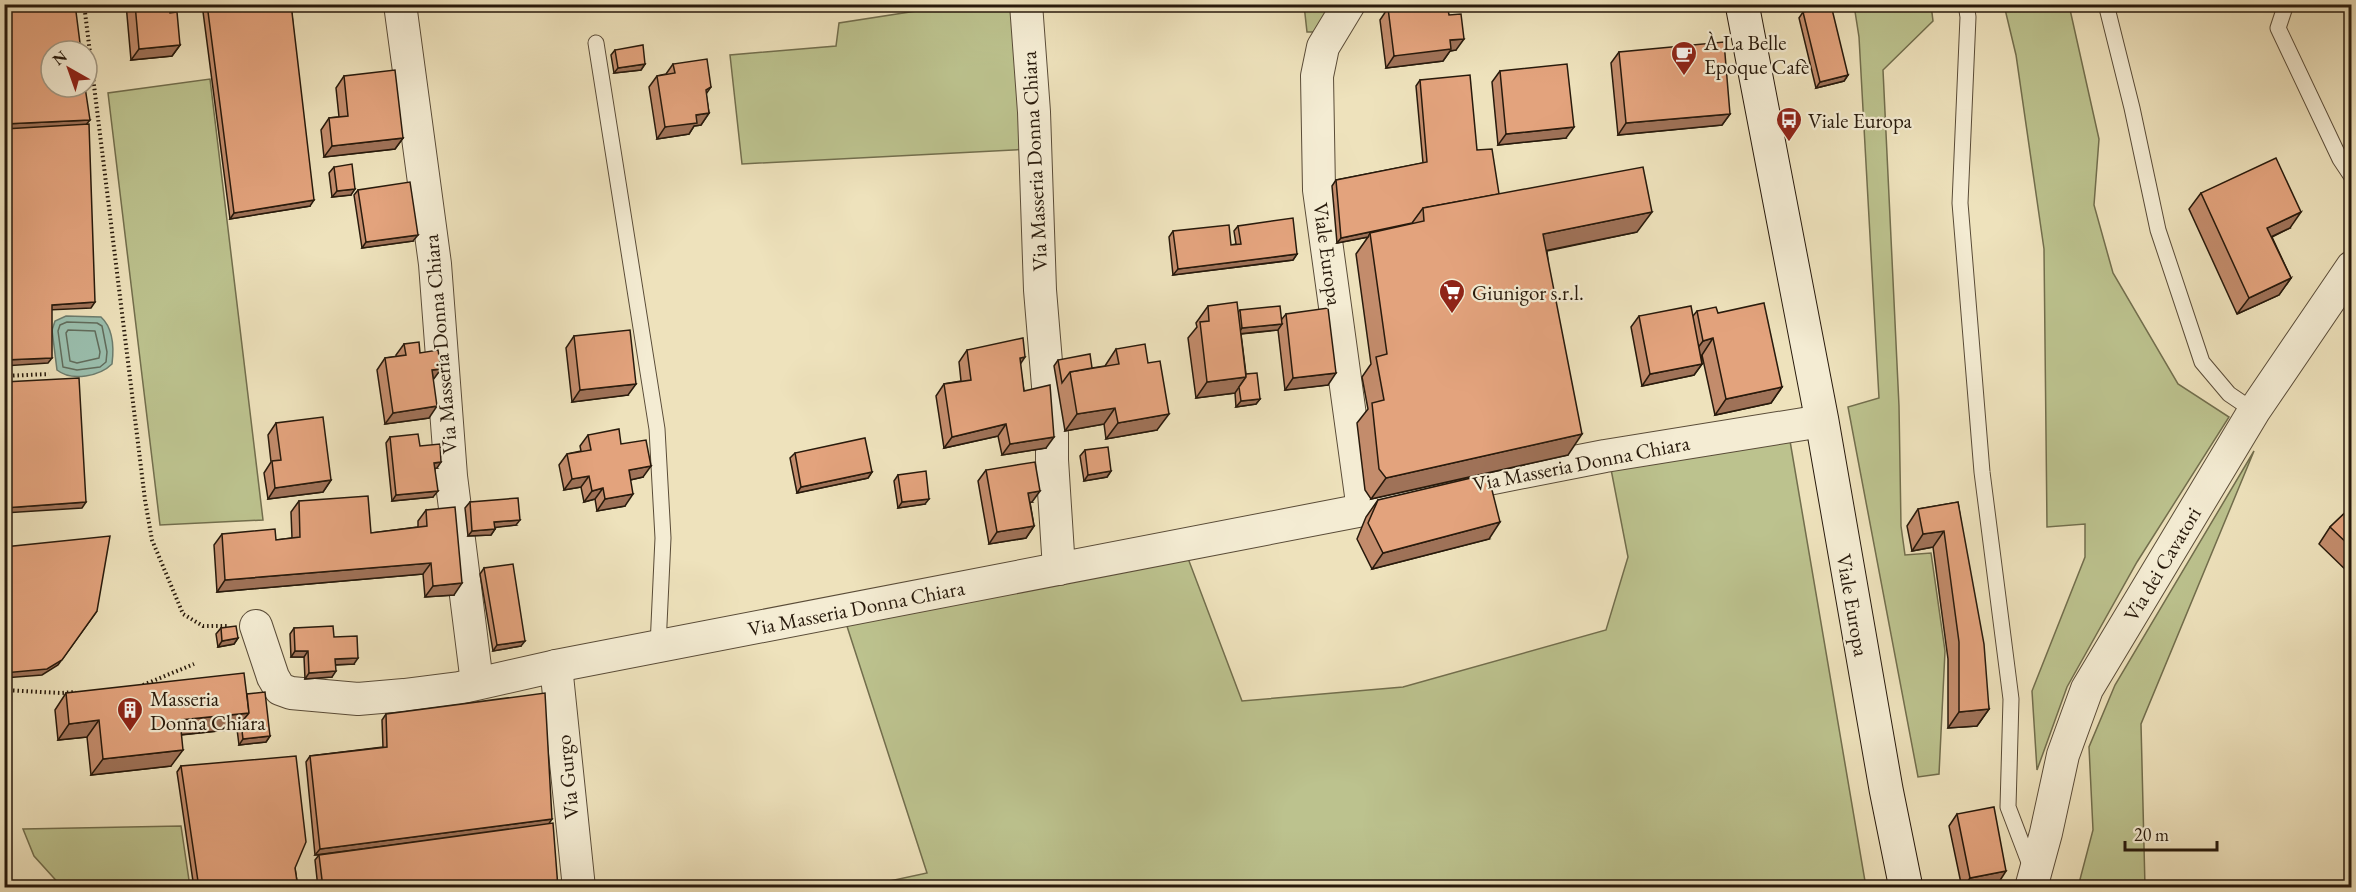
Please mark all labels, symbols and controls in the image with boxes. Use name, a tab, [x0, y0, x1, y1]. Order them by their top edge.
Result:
place label: À La Belle Epoque Cafè	[1703, 29, 1809, 80]
north arrow	[39, 39, 99, 99]
cafe icon: À La Belle Epoque Cafè	[1669, 39, 1699, 77]
text: N	[48, 46, 71, 70]
street label: Via Masseria Donna Chiara	[1015, 50, 1053, 272]
bus stop icon: Viale Europa	[1774, 105, 1804, 143]
place label: Viale Europa	[1808, 107, 1912, 134]
street label: Viale Europa	[1307, 201, 1349, 308]
street label: Via Masseria Donna Chiara	[417, 232, 463, 455]
supermarket icon: Giunigor s.r.l.	[1437, 277, 1467, 315]
place label: Giunigor s.r.l.	[1472, 279, 1584, 306]
street label: Via Masseria Donna Chiara	[1470, 429, 1692, 497]
street label: Via dei Cavatori	[2117, 502, 2207, 626]
street label: Viale Europa	[1831, 552, 1875, 659]
street label: Via Masseria Donna Chiara	[745, 574, 967, 642]
place label: Masseria Donna Chiara	[150, 685, 266, 736]
building icon: Masseria Donna Chiara	[115, 695, 145, 733]
street label: Via Gurgo	[549, 734, 585, 820]
scale bar	[2125, 814, 2216, 852]
text: 20 m	[2134, 823, 2169, 846]

